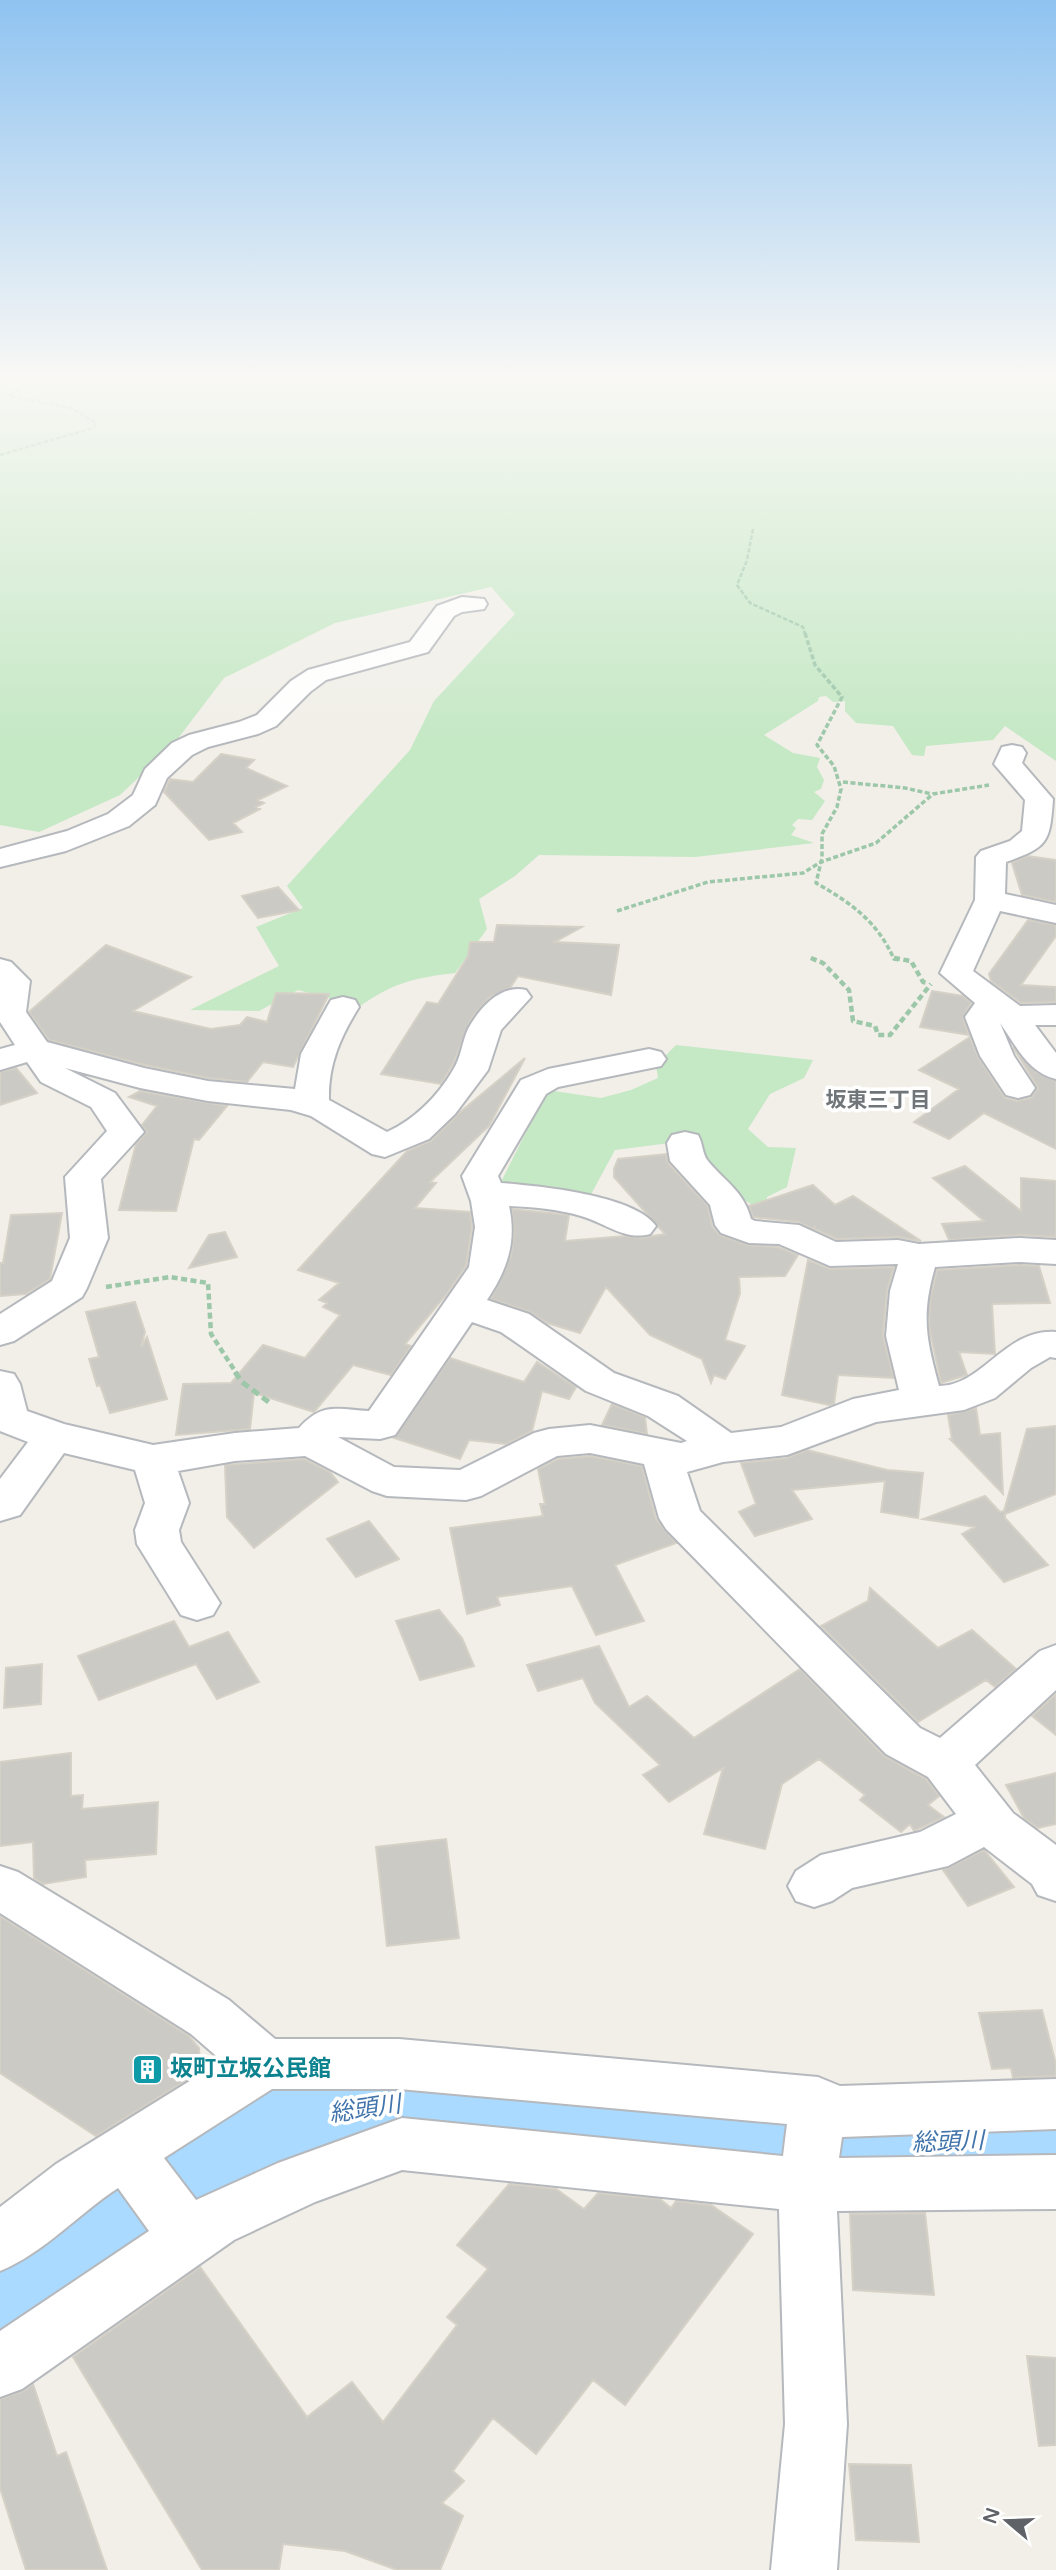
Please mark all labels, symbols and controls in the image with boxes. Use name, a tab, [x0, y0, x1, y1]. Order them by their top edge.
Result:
district label: 坂東三丁目	[826, 1088, 931, 1113]
building icon: 坂町立坂公民館	[130, 2052, 164, 2086]
place label: 坂町立坂公民館	[170, 2055, 331, 2083]
water label: 総頭川	[327, 2089, 406, 2128]
water label: 総頭川	[912, 2126, 987, 2158]
north arrow	[972, 2486, 1042, 2556]
text: N	[979, 2505, 1005, 2527]

